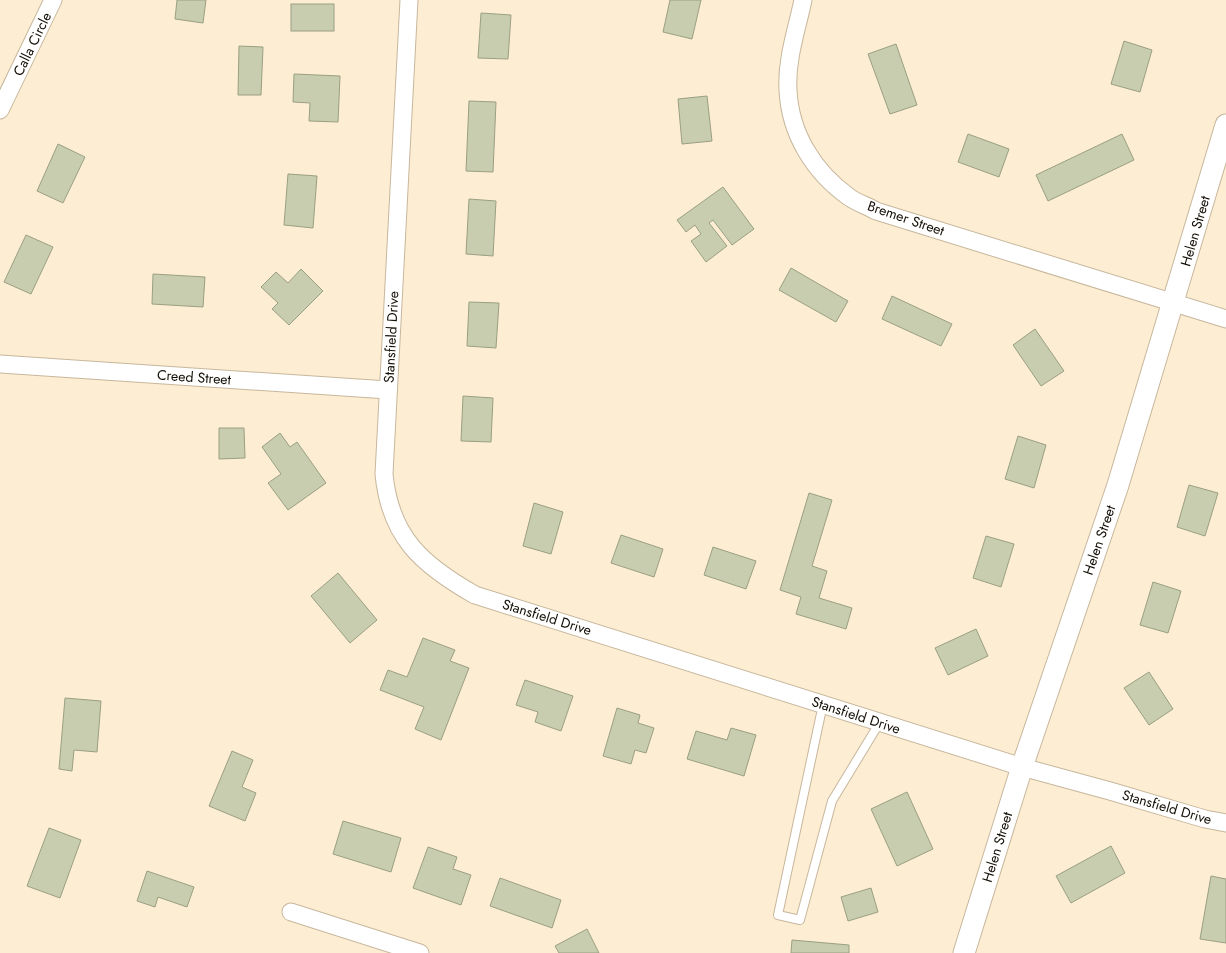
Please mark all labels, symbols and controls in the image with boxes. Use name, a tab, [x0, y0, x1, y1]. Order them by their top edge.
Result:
street label: Calla Circle	[8, 9, 56, 79]
street label: Helen Street	[1175, 193, 1215, 269]
street label: Bremer Street	[865, 195, 948, 241]
street label: Stansfield Drive	[379, 290, 403, 384]
street label: Creed Street	[156, 364, 232, 390]
street label: Helen Street	[1078, 502, 1120, 578]
street label: Stansfield Drive	[500, 594, 594, 640]
street label: Stansfield Drive	[809, 691, 903, 739]
street label: Stansfield Drive	[1120, 785, 1214, 829]
street label: Helen Street	[977, 809, 1017, 885]

